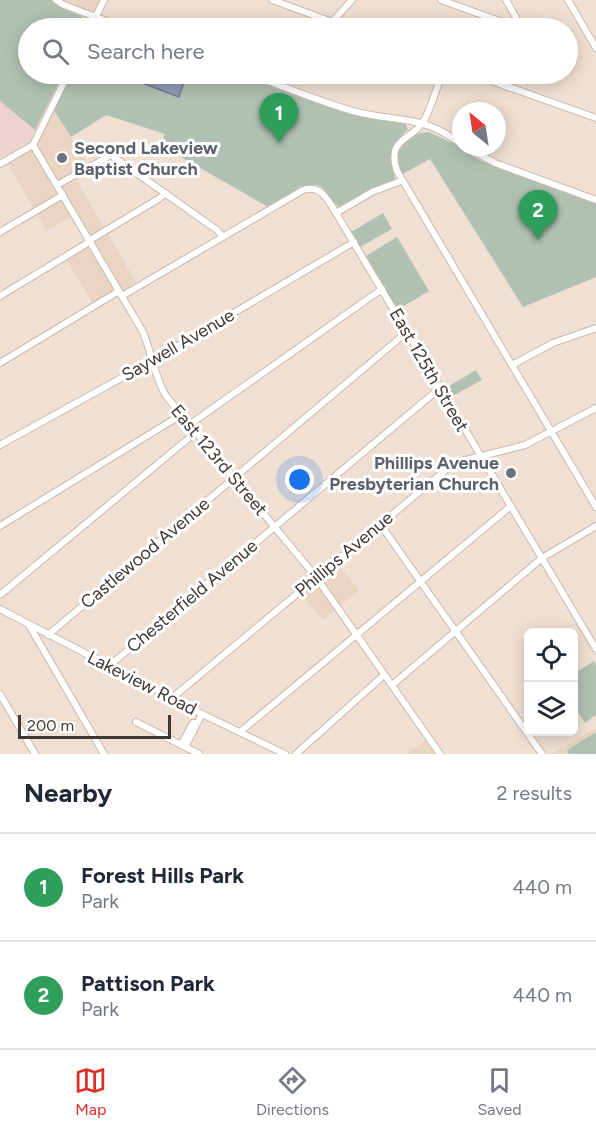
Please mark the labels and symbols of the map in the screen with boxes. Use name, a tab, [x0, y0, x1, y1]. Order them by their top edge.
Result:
pin: 1	[260, 94, 298, 143]
north arrow	[452, 102, 506, 156]
place label: Second Lakeview Baptist Church	[74, 137, 218, 180]
marker: Second Lakeview Baptist Church	[55, 151, 69, 165]
pin: 2	[518, 190, 558, 240]
street label: Saywell Avenue	[118, 304, 238, 386]
street label: East 125th Street	[385, 304, 473, 436]
street label: East 123rd Street	[166, 400, 272, 520]
place label: Phillips Avenue Presbyterian Church	[329, 452, 499, 495]
your location	[285, 465, 314, 494]
marker: Phillips Avenue Presbyterian Church	[504, 466, 518, 480]
street label: Castlewood Avenue	[76, 493, 214, 613]
street label: Phillips Avenue	[291, 507, 398, 601]
street label: Chesterfield Avenue	[122, 535, 262, 657]
street label: Lakeview Road	[84, 646, 200, 720]
scale bar	[18, 712, 171, 740]

